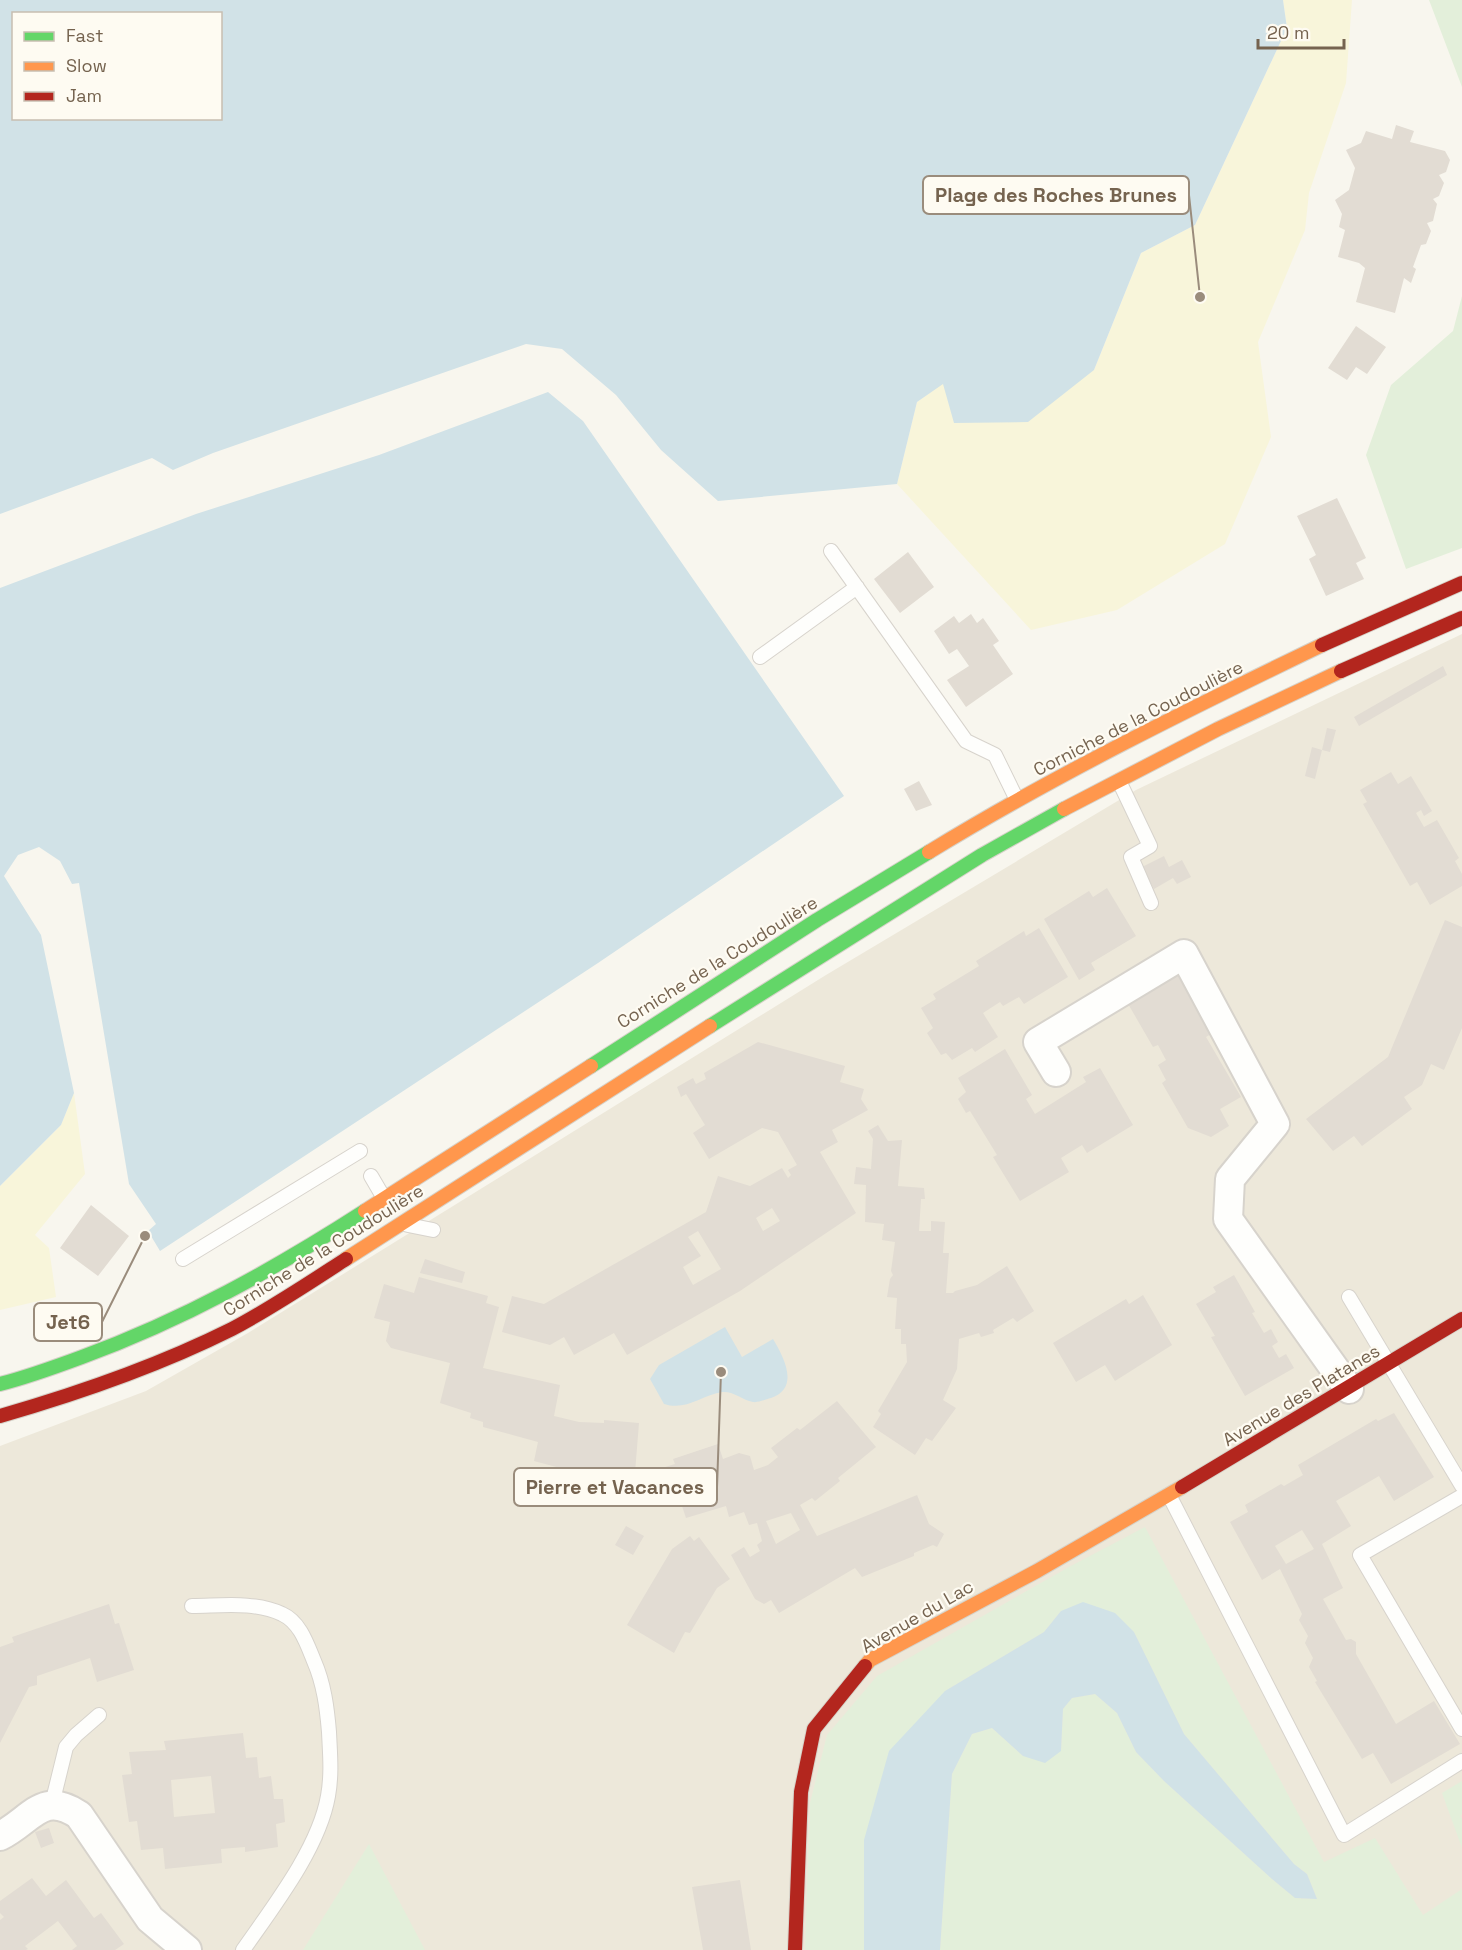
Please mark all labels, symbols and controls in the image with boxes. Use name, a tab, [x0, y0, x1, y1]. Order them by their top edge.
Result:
legend	[12, 12, 222, 120]
scale bar	[1258, 12, 1344, 50]
text: 20 m	[1267, 21, 1310, 44]
text: Fast	[66, 24, 103, 47]
text: Slow	[66, 54, 107, 77]
text: Jam	[66, 84, 102, 107]
callout: Plage des Roches Brunes	[923, 176, 1189, 214]
text: Plage des Roches Brunes	[935, 182, 1177, 208]
street label: Corniche de la Coudoulière	[1029, 655, 1247, 781]
street label: Corniche de la Coudoulière	[612, 891, 822, 1033]
street label: Corniche de la Coudoulière	[218, 1179, 428, 1321]
callout: Jet6	[34, 1303, 102, 1341]
text: Jet6	[46, 1309, 90, 1335]
street label: Avenue des Platanes	[1218, 1339, 1384, 1451]
callout: Pierre et Vacances	[514, 1468, 717, 1506]
text: Pierre et Vacances	[526, 1474, 704, 1500]
street label: Avenue du Lac	[857, 1575, 977, 1657]

